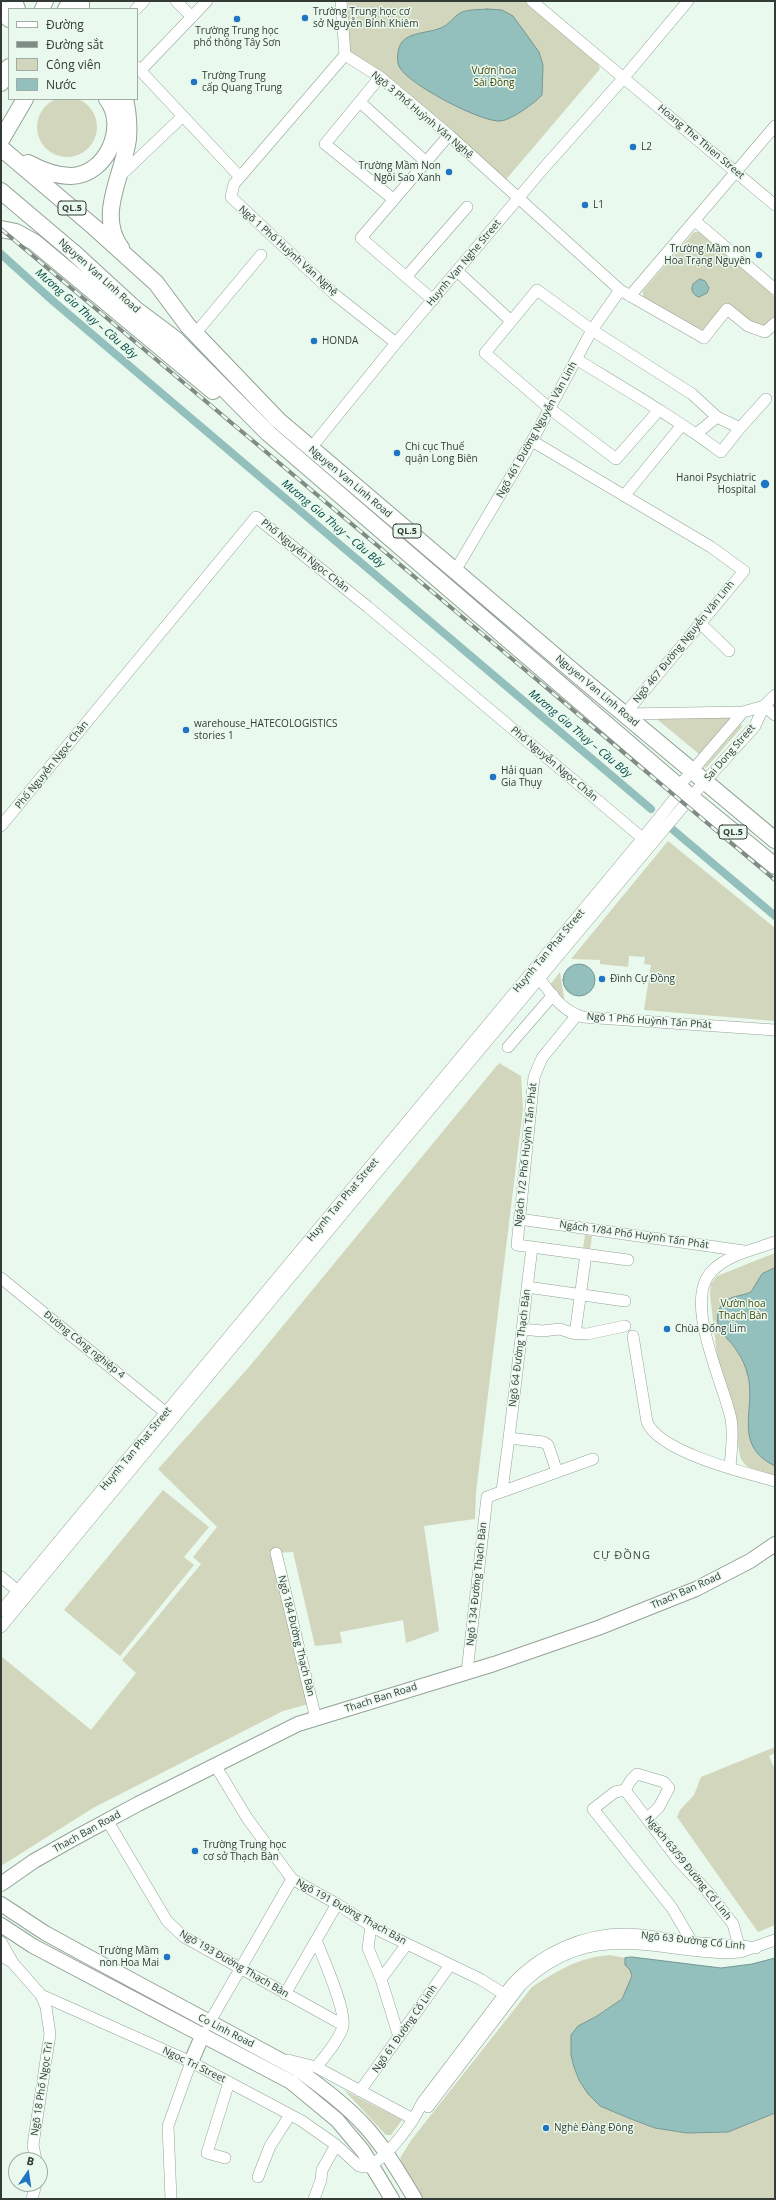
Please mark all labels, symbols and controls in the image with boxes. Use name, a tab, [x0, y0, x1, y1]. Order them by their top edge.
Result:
place label: Trường Trung học cơ sở Nguyễn Bỉnh Khiêm	[313, 6, 418, 30]
legend	[8, 8, 138, 100]
marker: Trường Trung học cơ sở Nguyễn Bỉnh Khiêm	[300, 13, 310, 23]
marker: Trường Trung học phổ thông Tây Sơn	[232, 14, 242, 24]
text: Đường	[46, 16, 84, 33]
place label: Trường Trung học phổ thông Tây Sơn	[193, 25, 281, 48]
text: Đường sắt	[46, 36, 104, 53]
text: Công viên	[46, 56, 101, 73]
park label: Vườn hoa Sài Đồng	[471, 65, 517, 88]
street label: Ngõ 3 Phố Huỳnh Văn Nghệ	[369, 69, 475, 161]
place label: Trường Trung cấp Quang Trung	[202, 70, 282, 94]
text: Nước	[46, 76, 76, 93]
marker: Trường Trung cấp Quang Trung	[189, 77, 199, 87]
street label: Hoang The Thien Street	[655, 102, 747, 182]
place label: L2	[641, 141, 652, 153]
marker: L2	[628, 142, 638, 152]
place label: Trường Mầm Non Ngôi Sao Xanh	[358, 160, 441, 184]
marker: Trường Mầm Non Ngôi Sao Xanh	[444, 167, 454, 177]
place label: L1	[593, 199, 604, 211]
marker: L1	[580, 200, 590, 210]
road number: QL.5	[58, 201, 86, 215]
street label: Ngõ 1 Phố Huỳnh Văn Nghệ	[236, 203, 340, 299]
street label: Huynh Van Nghe Street	[424, 217, 504, 309]
street label: Nguyen Van Linh Road	[56, 236, 142, 316]
place label: Trường Mầm non Hoa Trạng Nguyên	[664, 243, 751, 266]
marker: Trường Mầm non Hoa Trạng Nguyên	[754, 250, 764, 260]
water label: Mương Gia Thụy – Cầu Bây	[32, 266, 140, 362]
place label: HONDA	[322, 335, 358, 347]
marker: HONDA	[309, 336, 319, 346]
street label: Ngõ 461 Đường Nguyễn Văn Linh	[494, 360, 580, 500]
place label: Chi cục Thuế quận Long Biên	[405, 441, 478, 464]
street label: Nguyen Van Linh Road	[306, 444, 394, 520]
marker: Chi cục Thuế quận Long Biên	[392, 448, 402, 458]
place label: Hanoi Psychiatric Hospital	[676, 472, 756, 496]
water label: Mương Gia Thụy – Cầu Bây	[279, 477, 387, 571]
marker: Hanoi Psychiatric Hospital	[759, 478, 771, 490]
street label: Phố Nguyễn Ngọc Chân	[259, 517, 351, 595]
road number: QL.5	[393, 524, 421, 538]
street label: Ngõ 467 Đường Nguyễn Văn Linh	[631, 578, 737, 706]
street label: Nguyen Van Linh Road	[553, 653, 641, 729]
water label: Mương Gia Thụy – Cầu Bây	[526, 687, 634, 781]
place label: warehouse_HATECOLOGISTICS stories 1	[194, 718, 338, 742]
street label: Phố Nguyễn Ngọc Chân	[13, 719, 91, 811]
street label: Sai Dong Street	[702, 722, 758, 784]
street label: Phố Nguyễn Ngọc Chân	[508, 724, 600, 804]
marker: warehouse_HATECOLOGISTICS stories 1	[181, 725, 191, 735]
place label: Hải quan Gia Thụy	[501, 765, 543, 788]
marker: Hải quan Gia Thụy	[488, 772, 498, 782]
road number: QL.5	[719, 825, 747, 839]
street label: Huynh Tan Phat Street	[511, 907, 587, 995]
place label: Đình Cự Đồng	[610, 973, 675, 985]
marker: Đình Cự Đồng	[597, 974, 607, 984]
street label: Ngõ 1 Phố Huỳnh Tấn Phát	[586, 1011, 712, 1031]
street label: Ngách 1/2 Phố Huỳnh Tấn Phát	[512, 1082, 540, 1228]
street label: Huynh Tan Phat Street	[305, 1156, 381, 1244]
street label: Ngách 1/84 Phố Huỳnh Tấn Phát	[559, 1219, 709, 1251]
street label: Ngõ 64 Đường Thạch Bàn	[507, 1288, 533, 1408]
park label: Vườn hoa Thạch Bàn	[719, 1298, 767, 1322]
street label: Đường Công nghiệp 4	[41, 1309, 127, 1381]
place label: Chùa Đống Lim	[675, 1323, 746, 1335]
marker: Chùa Đống Lim	[662, 1324, 672, 1334]
street label: Huynh Tan Phat Street	[98, 1405, 174, 1493]
street label: Ngõ 134 Đường Thạch Bàn	[465, 1522, 489, 1646]
district label: CỰ ĐỒNG	[593, 1549, 651, 1563]
street label: Thach Ban Road	[649, 1570, 723, 1612]
street label: Ngõ 184 Đường Thạch Bàn	[275, 1574, 317, 1698]
street label: Thach Ban Road	[343, 1681, 419, 1715]
street label: Thach Ban Road	[51, 1808, 123, 1856]
street label: Ngách 63/59 Đường Cổ Linh	[642, 1814, 734, 1922]
place label: Trường Trung học cơ sở Thạch Bàn	[203, 1839, 286, 1862]
marker: Trường Trung học cơ sở Thạch Bàn	[190, 1846, 200, 1856]
street label: Ngõ 191 Đường Thạch Bàn	[294, 1877, 408, 1947]
street label: Ngõ 193 Đường Thạch Bàn	[177, 1928, 291, 2000]
street label: Ngõ 63 Đường Cổ Linh	[640, 1930, 746, 1952]
place label: Trường Mầm non Hoa Mai	[99, 1945, 159, 1968]
marker: Trường Mầm non Hoa Mai	[162, 1952, 172, 1962]
street label: Ngõ 61 Đường Cổ Linh	[370, 1983, 440, 2075]
street label: Co Linh Road	[196, 2012, 256, 2050]
street label: Ngõ 18 Phố Ngọc Trì	[29, 2041, 55, 2137]
street label: Ngoc Tri Street	[160, 2044, 228, 2086]
place label: Nghè Đằng Đông	[554, 2122, 633, 2134]
marker: Nghè Đằng Đông	[541, 2123, 551, 2133]
north arrow	[8, 2152, 48, 2192]
text: B	[25, 2153, 36, 2169]

